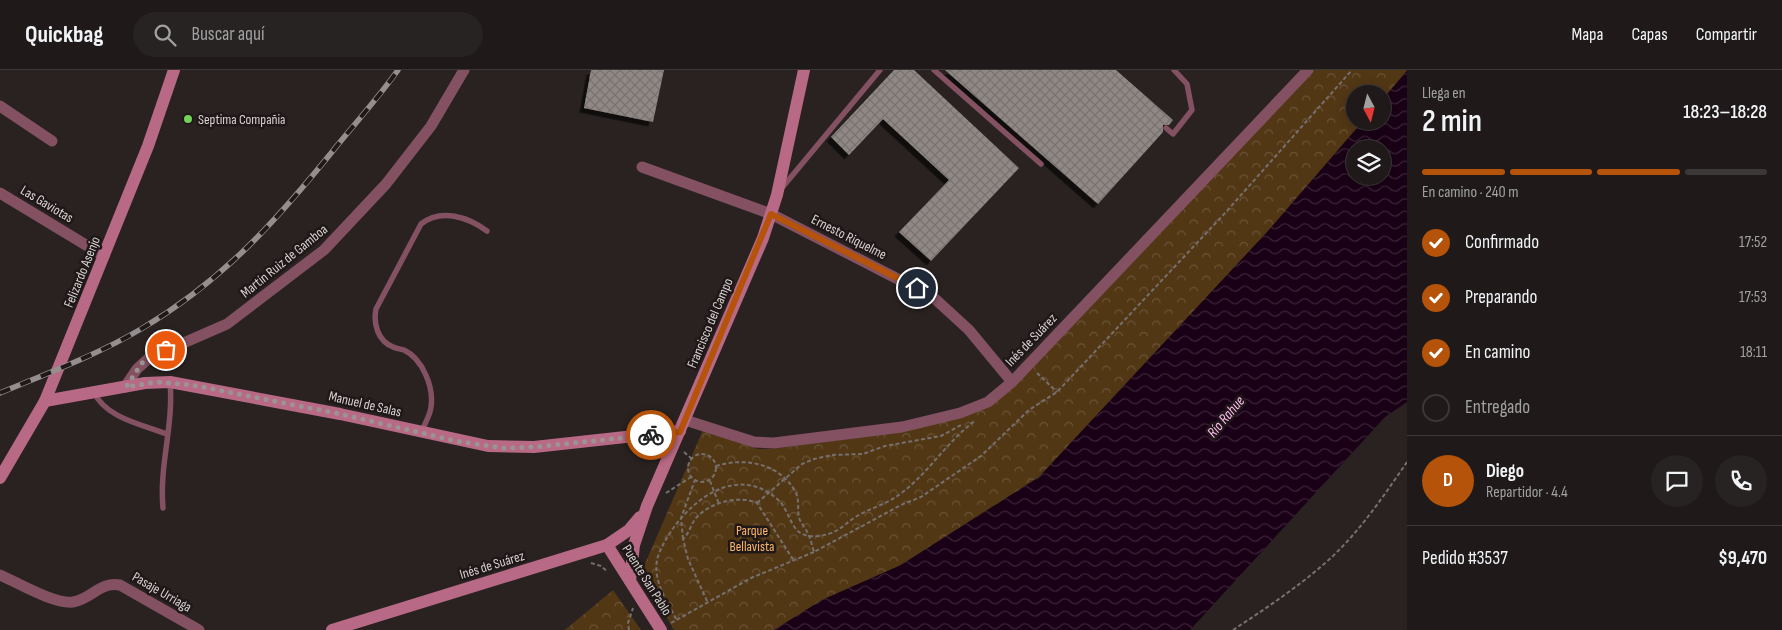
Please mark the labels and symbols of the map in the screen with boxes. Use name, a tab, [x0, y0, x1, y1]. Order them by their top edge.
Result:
north arrow	[1346, 85, 1391, 130]
place label: Septima Compañia	[198, 111, 286, 128]
marker: Septima Compañia	[182, 113, 194, 125]
street label: Las Gaviotas	[18, 182, 76, 226]
street label: Ernesto Riquelme	[809, 211, 889, 263]
street label: Martín Ruiz de Gamboa	[237, 221, 331, 301]
street label: Felizardo Asenjo	[60, 234, 104, 310]
pin	[896, 267, 938, 309]
street label: Francisco del Campo	[683, 275, 737, 371]
street label: Inés de Suárez	[1002, 310, 1060, 370]
pin	[145, 329, 187, 371]
street label: Manuel de Salas	[327, 387, 403, 421]
water label: Río Rahue	[1203, 392, 1249, 442]
courier	[626, 410, 676, 460]
park label: Parque Bellavista	[730, 522, 775, 555]
street label: Puente San Pablo	[618, 541, 676, 619]
street label: Inés de Suárez	[457, 547, 527, 583]
street label: Pasaje Urriaga	[129, 568, 195, 616]

